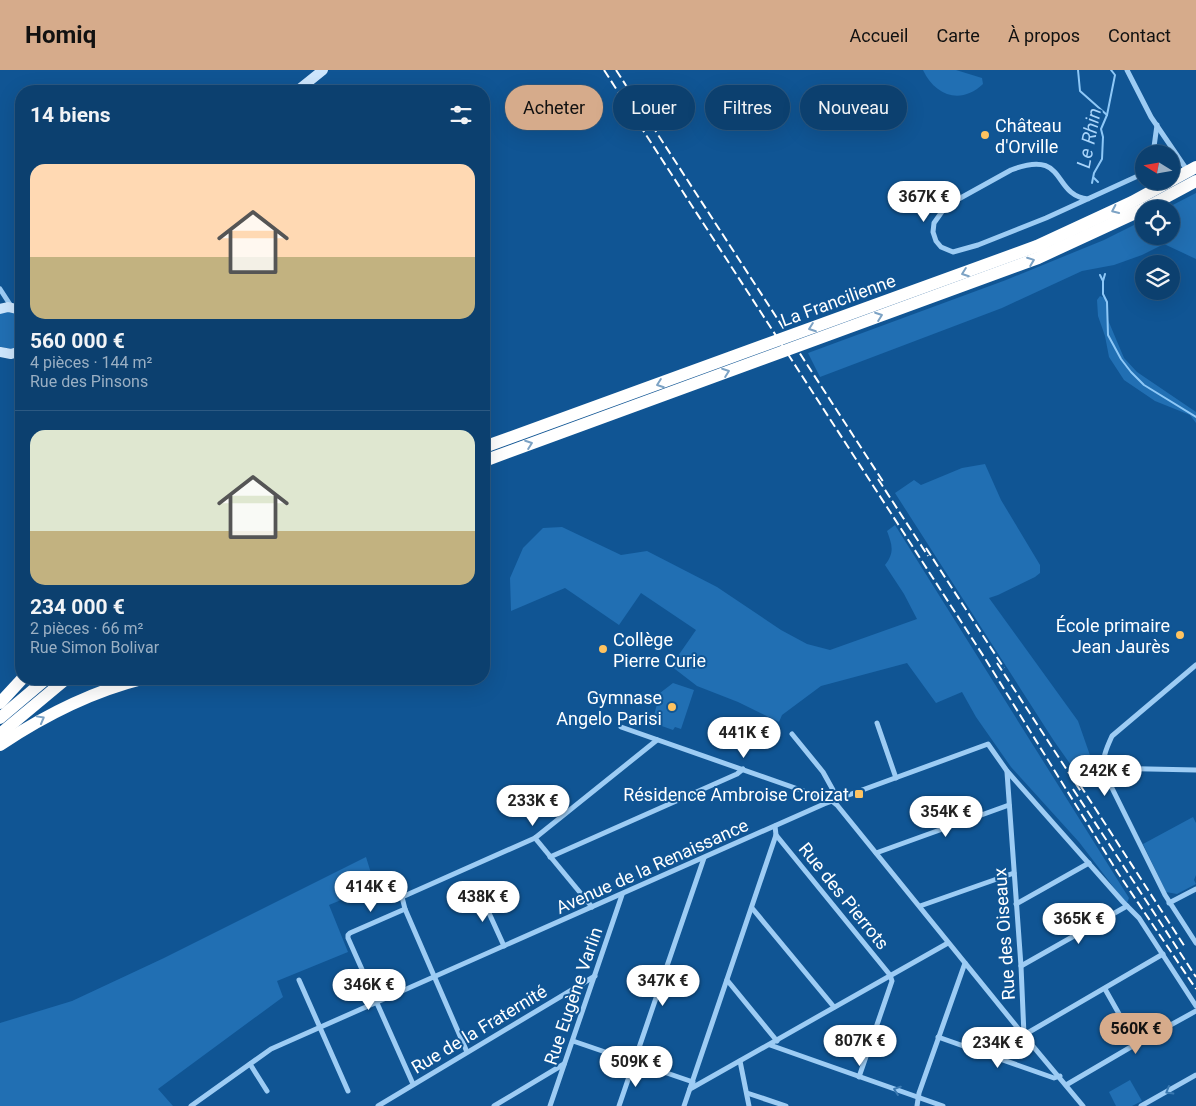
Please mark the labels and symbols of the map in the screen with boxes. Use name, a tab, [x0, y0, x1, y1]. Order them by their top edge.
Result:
water label: Le Rhin	[1072, 106, 1106, 170]
place label: Château d'Orville	[995, 115, 1062, 157]
marker: Château d'Orville	[979, 129, 991, 141]
north arrow	[1135, 145, 1180, 190]
pin: 367K €	[883, 180, 965, 223]
one-way arrow	[1111, 204, 1120, 215]
one-way arrow	[1027, 257, 1035, 267]
one-way arrow	[961, 267, 970, 277]
street label: La Francilienne	[778, 269, 898, 331]
one-way arrow	[874, 312, 883, 322]
one-way arrow	[809, 322, 817, 332]
one-way arrow	[721, 368, 730, 378]
one-way arrow	[656, 378, 664, 388]
one-way arrow	[525, 440, 533, 450]
place label: École primaire Jean Jaurès	[1056, 615, 1170, 657]
place label: Collège Pierre Curie	[613, 629, 706, 671]
marker: École primaire Jean Jaurès	[1174, 629, 1186, 641]
marker: Collège Pierre Curie	[597, 643, 609, 655]
place label: Gymnase Angelo Parisi	[556, 687, 662, 729]
marker: Gymnase Angelo Parisi	[666, 701, 678, 713]
one-way arrow	[36, 715, 45, 725]
pin: 441K €	[703, 716, 785, 759]
pin: 242K €	[1064, 754, 1146, 797]
pin: 233K €	[492, 784, 574, 827]
place label: Résidence Ambroise Croizat	[623, 784, 849, 805]
marker: Résidence Ambroise Croizat	[853, 788, 865, 800]
pin: 354K €	[905, 796, 987, 838]
street label: Avenue de la Renaissance	[553, 814, 751, 918]
street label: Rue des Pierrots	[795, 838, 893, 954]
street label: Rue des Oiseaux	[989, 867, 1019, 1001]
pin: 414K €	[330, 870, 412, 913]
pin: 438K €	[442, 880, 524, 923]
pin: 365K €	[1038, 902, 1120, 945]
street label: Rue Eugène Varlin	[540, 924, 606, 1068]
pin: 347K €	[622, 964, 704, 1007]
pin: 346K €	[328, 968, 410, 1011]
street label: Rue de la Fraternité	[407, 980, 551, 1078]
pin: 560K €	[1095, 1012, 1177, 1055]
pin: 807K €	[819, 1024, 901, 1067]
pin: 234K €	[957, 1026, 1039, 1069]
pin: 509K €	[595, 1046, 677, 1088]
one-way arrow	[1165, 1084, 1174, 1094]
one-way arrow	[893, 1086, 902, 1096]

